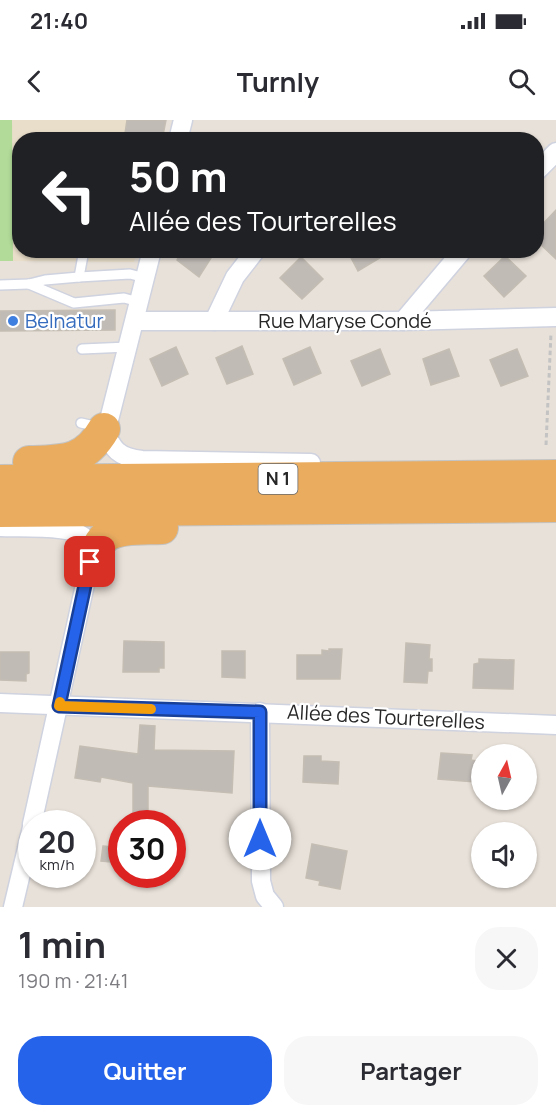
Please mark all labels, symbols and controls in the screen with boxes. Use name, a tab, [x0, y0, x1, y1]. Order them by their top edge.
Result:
text: 21:40	[30, 6, 88, 36]
text: Turnly	[237, 63, 319, 100]
icon: back	[18, 65, 51, 98]
icon: search	[505, 65, 538, 98]
text: 50 m	[129, 147, 227, 205]
icon: left	[30, 156, 108, 234]
text: Allée des Tourterelles	[129, 202, 397, 239]
place label: Belnatur	[25, 307, 104, 334]
street label: Rue Maryse Condé	[258, 307, 432, 334]
marker: Belnatur	[6, 314, 20, 328]
road number: N 1	[258, 464, 298, 494]
pin	[64, 536, 115, 587]
icon: arrive	[73, 545, 106, 578]
street label: Allée des Tourterelles	[286, 698, 486, 735]
north arrow	[471, 744, 537, 810]
map controls	[471, 744, 537, 888]
position arrow	[228, 807, 292, 871]
speed limit sign: 30	[108, 810, 186, 888]
text: 20	[38, 821, 76, 862]
button: sound	[471, 822, 537, 888]
text: km/h	[40, 854, 74, 875]
text: 1 min	[18, 920, 106, 969]
button: close	[475, 927, 538, 990]
text: 190 m · 21:41	[18, 967, 129, 994]
button: Quitter	[18, 1036, 272, 1105]
button: Partager	[284, 1036, 538, 1105]

